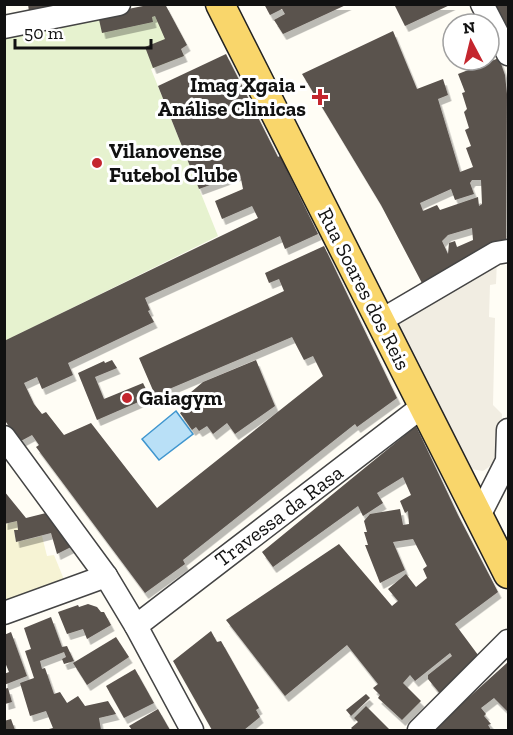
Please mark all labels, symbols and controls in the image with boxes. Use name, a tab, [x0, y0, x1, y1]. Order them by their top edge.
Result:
scale bar	[15, 12, 152, 50]
north arrow	[441, 12, 501, 72]
text: N	[462, 17, 476, 38]
text: 50 m	[24, 22, 64, 44]
place label: Imag Xgaia - Análise Clinicas	[158, 72, 306, 121]
marker: Imag Xgaia - Análise Clinicas	[311, 88, 329, 106]
place label: Vilanovense Futebol Clube	[109, 138, 238, 187]
marker: Vilanovense Futebol Clube	[90, 156, 104, 170]
street label: Rua Soares dos Reis	[313, 204, 416, 374]
place label: Gaiagym	[139, 385, 223, 410]
marker: Gaiagym	[120, 391, 134, 405]
street label: Travessa da Rasa	[210, 459, 348, 572]

